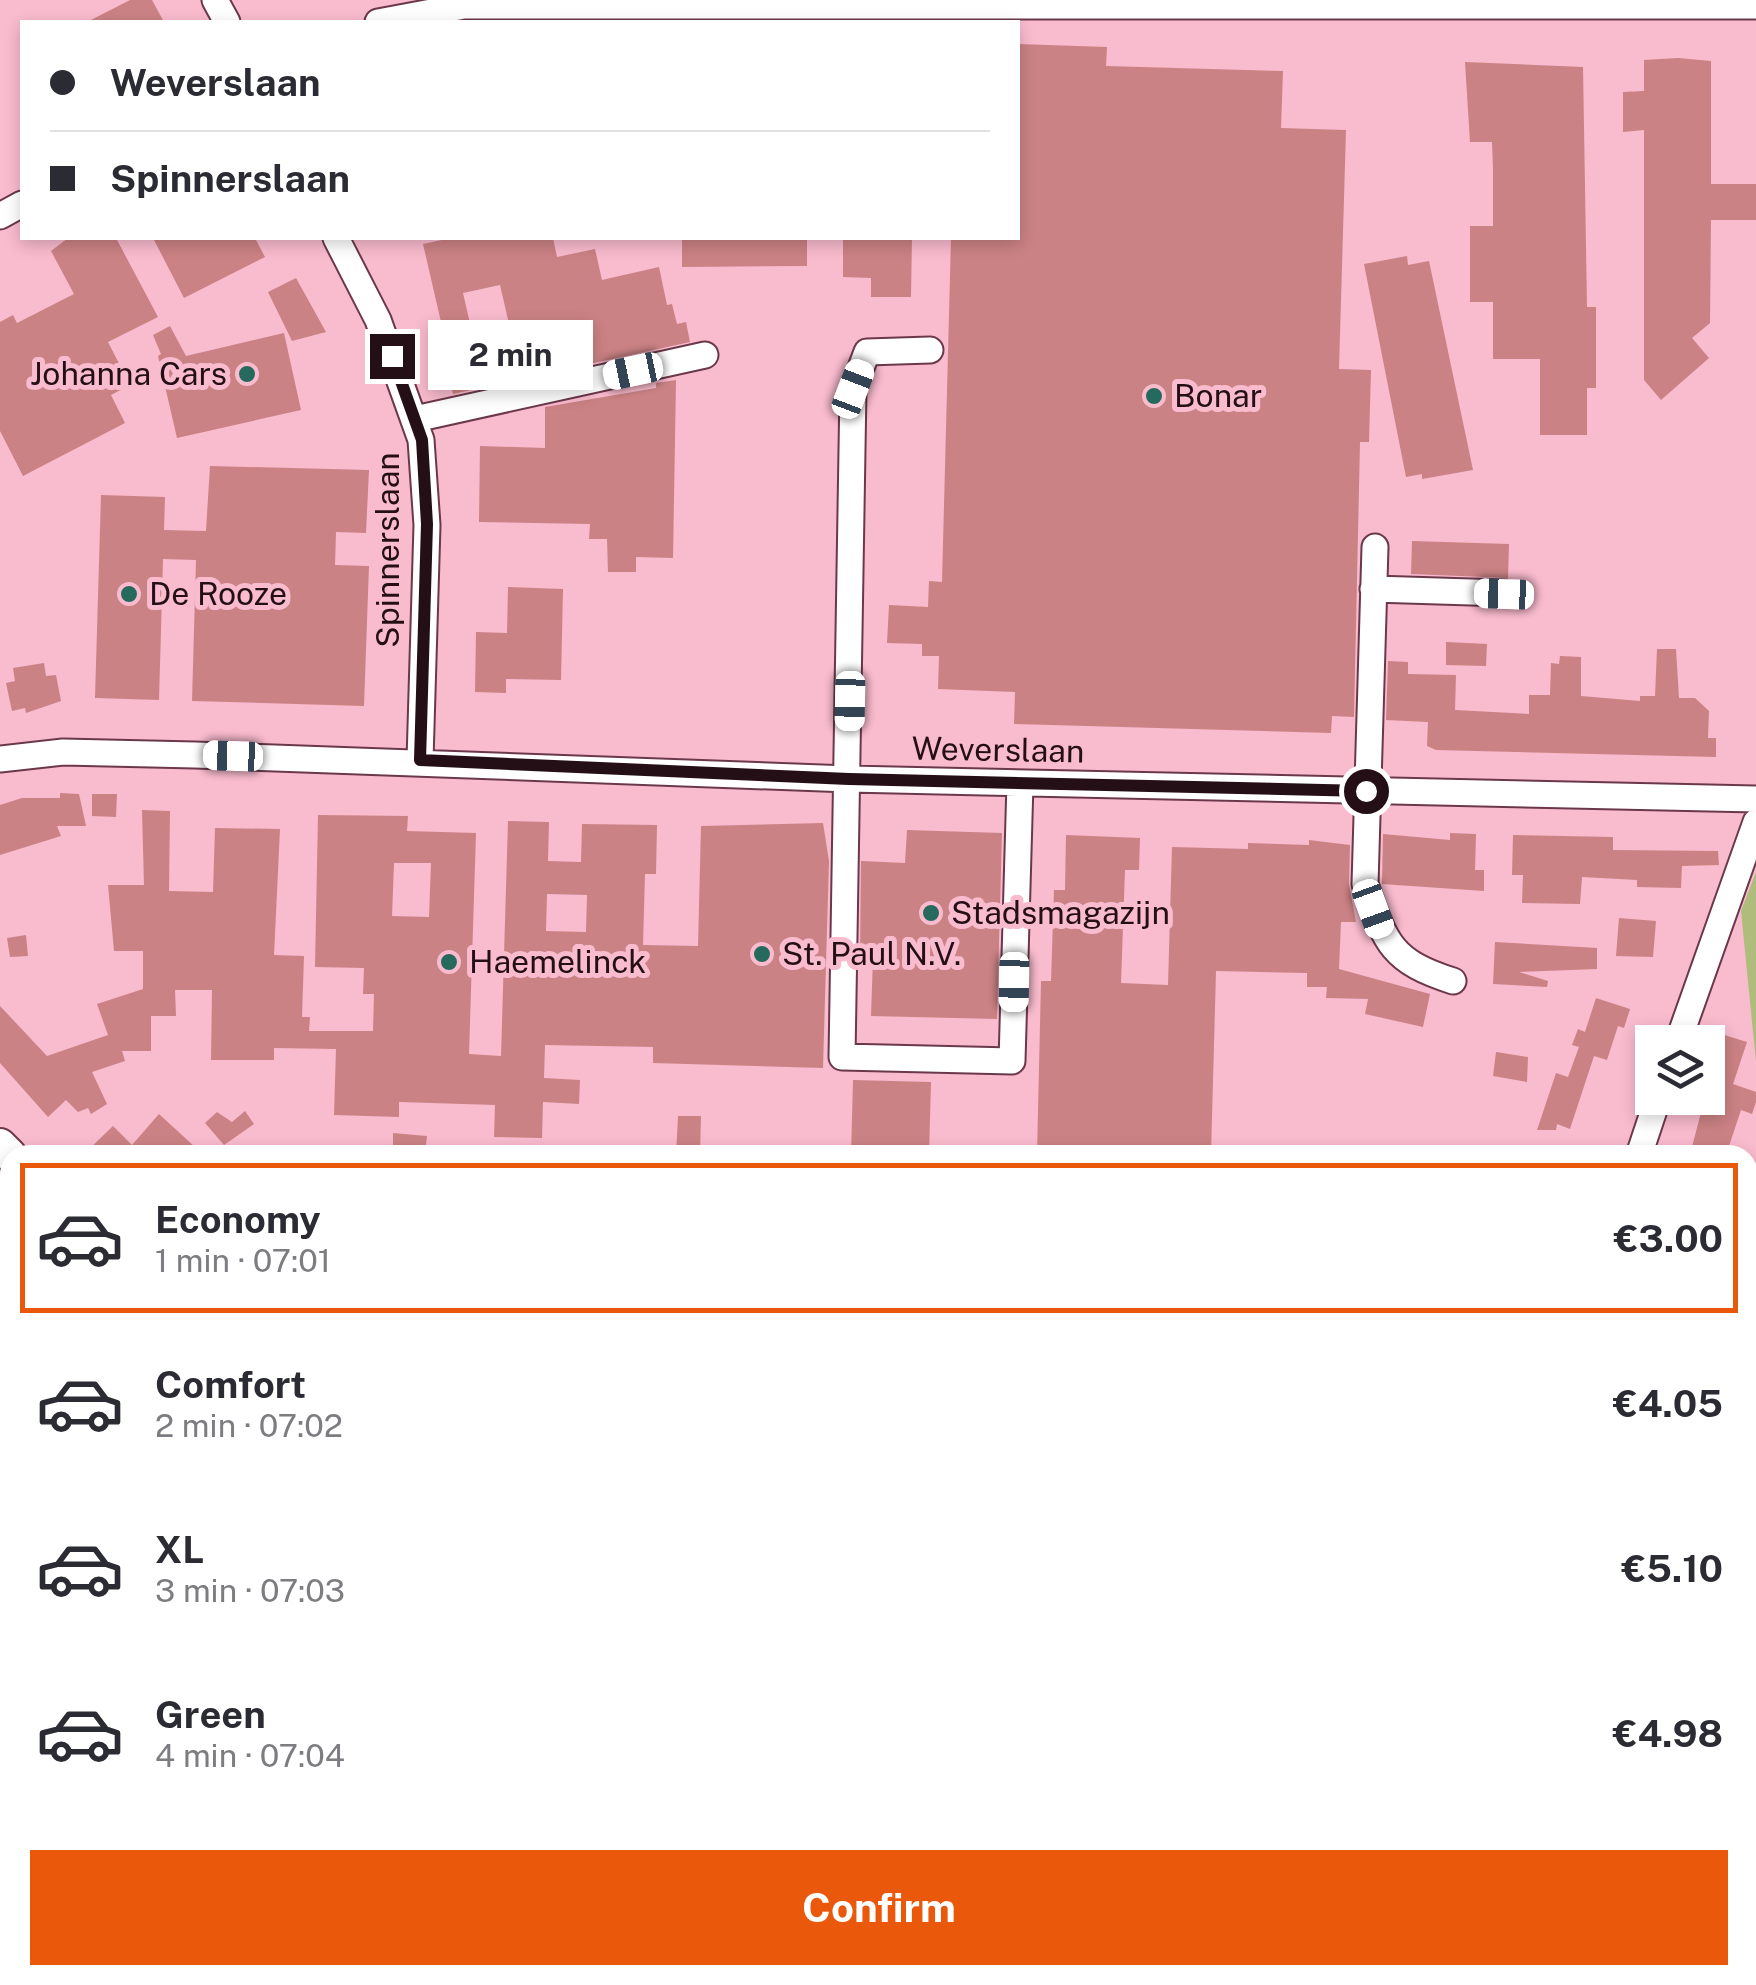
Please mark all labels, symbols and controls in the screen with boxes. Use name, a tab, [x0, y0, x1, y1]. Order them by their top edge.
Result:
text: Weverslaan	[110, 60, 321, 105]
text: Spinnerslaan	[110, 156, 350, 201]
callout: 2 min	[427, 321, 592, 391]
route end	[370, 334, 415, 379]
text: 2 min	[469, 336, 552, 373]
car	[601, 350, 665, 392]
place label: Johanna Cars	[30, 355, 227, 392]
car	[828, 356, 878, 422]
marker: Johanna Cars	[236, 363, 258, 385]
place label: Bonar	[1174, 377, 1262, 414]
marker: Bonar	[1143, 385, 1165, 407]
street label: Spinnerslaan	[369, 452, 406, 648]
place label: De Rooze	[149, 575, 287, 612]
car	[1473, 578, 1535, 610]
marker: De Rooze	[118, 583, 140, 605]
car	[834, 671, 866, 731]
street label: Weverslaan	[911, 729, 1085, 770]
car	[202, 740, 264, 772]
route start	[1344, 769, 1389, 814]
car	[1349, 876, 1397, 942]
place label: Stadsmagazijn	[951, 894, 1170, 931]
marker: Stadsmagazijn	[920, 902, 942, 924]
place label: St. Paul N.V.	[782, 935, 961, 972]
place label: Haemelinck	[469, 943, 646, 980]
marker: St. Paul N.V.	[751, 943, 773, 965]
marker: Haemelinck	[438, 951, 460, 973]
car	[998, 952, 1030, 1012]
map controls	[1635, 1025, 1725, 1115]
button: layers	[1635, 1025, 1725, 1115]
icon: car	[35, 1193, 125, 1283]
text: Economy	[155, 1197, 321, 1242]
text: €3.00	[1614, 1216, 1723, 1261]
text: 1 min · 07:01	[155, 1242, 331, 1279]
icon: car	[35, 1358, 125, 1448]
text: Comfort	[155, 1362, 306, 1407]
text: €4.05	[1613, 1381, 1723, 1426]
text: 2 min · 07:02	[155, 1407, 343, 1444]
icon: car	[35, 1523, 125, 1613]
text: XL	[155, 1527, 204, 1572]
text: €5.10	[1622, 1546, 1723, 1591]
text: 3 min · 07:03	[155, 1572, 345, 1609]
icon: car	[35, 1688, 125, 1778]
text: Green	[155, 1692, 266, 1737]
text: €4.98	[1613, 1711, 1723, 1756]
text: 4 min · 07:04	[155, 1737, 345, 1774]
button: Confirm	[30, 1850, 1728, 1965]

